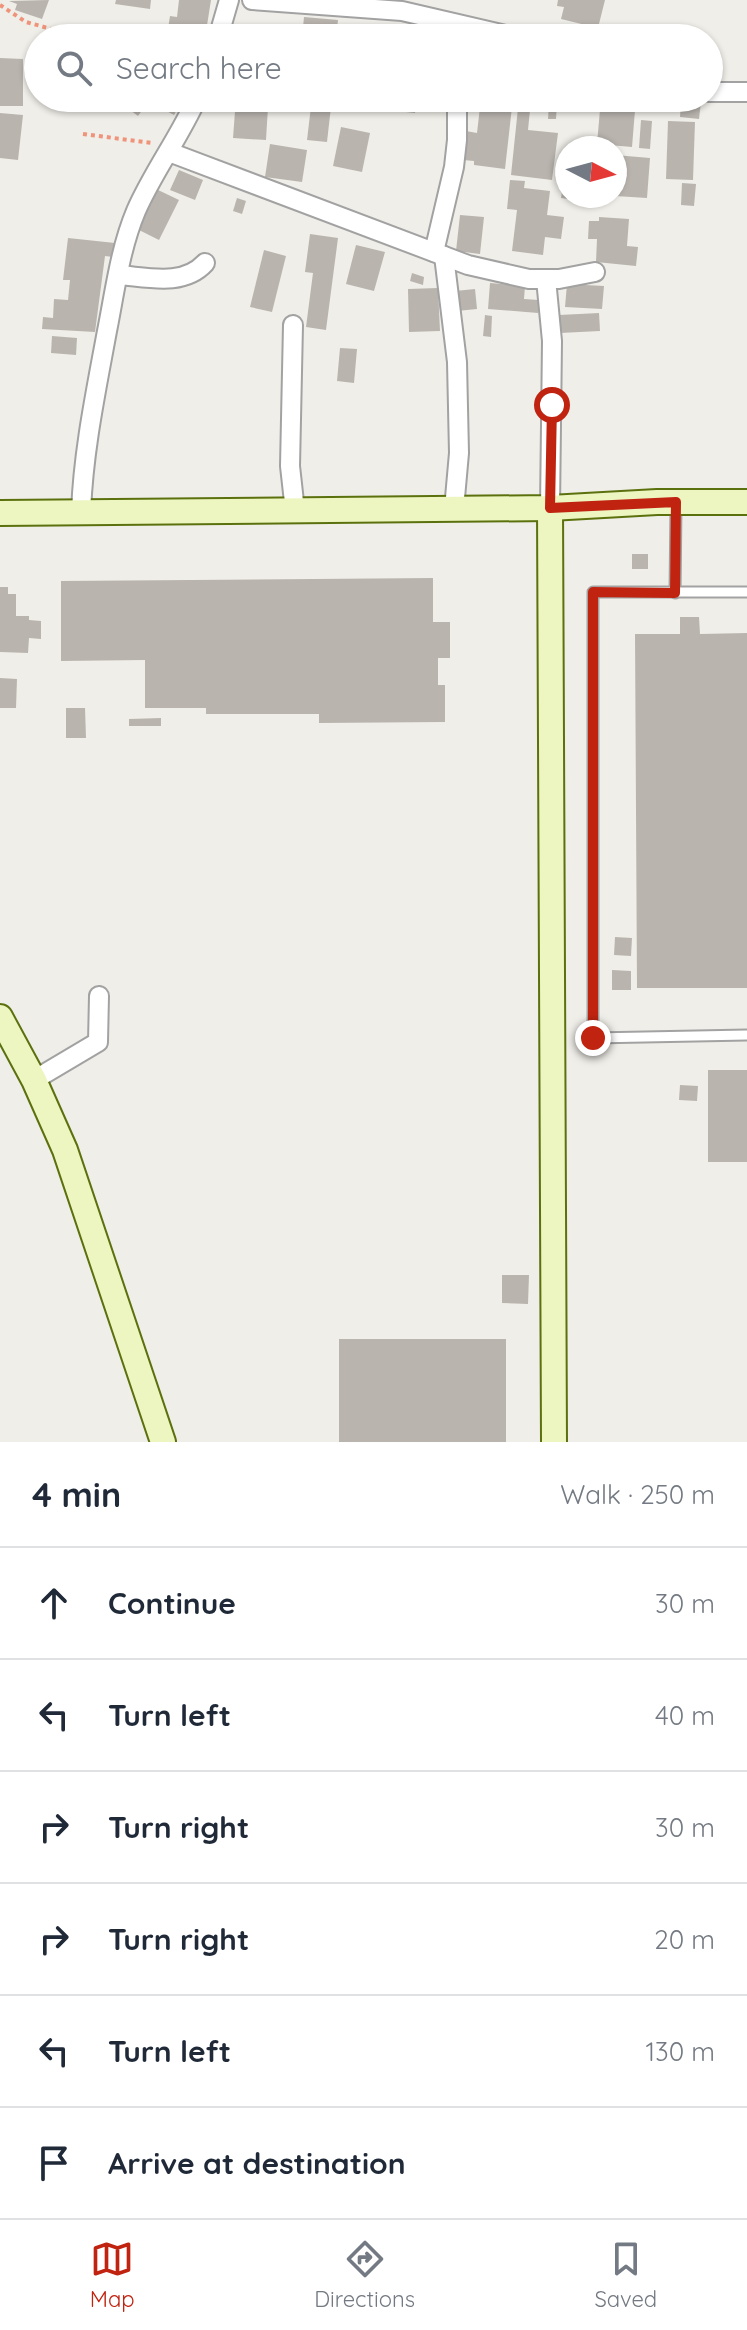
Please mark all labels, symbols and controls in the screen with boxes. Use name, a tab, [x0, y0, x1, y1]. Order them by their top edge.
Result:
search box	[24, 24, 723, 112]
icon: search	[52, 46, 96, 90]
text: Search here	[116, 49, 282, 87]
north arrow	[555, 136, 627, 208]
route start	[534, 387, 570, 423]
route end	[575, 1020, 611, 1056]
text: 4 min	[32, 1473, 121, 1516]
text: Walk · 250 m	[560, 1478, 715, 1511]
icon: ahead	[32, 1581, 76, 1625]
text: Continue	[108, 1584, 236, 1622]
text: 30 m	[655, 1587, 715, 1620]
icon: left	[32, 1693, 76, 1737]
text: Turn left	[108, 1696, 231, 1734]
text: 40 m	[655, 1699, 715, 1732]
icon: right	[32, 1805, 76, 1849]
text: Turn right	[108, 1808, 249, 1846]
text: 30 m	[655, 1811, 715, 1844]
icon: right	[32, 1917, 76, 1961]
text: Turn right	[108, 1920, 249, 1958]
text: 20 m	[654, 1923, 715, 1956]
icon: left	[32, 2029, 76, 2073]
text: Turn left	[108, 2032, 231, 2070]
text: 130 m	[645, 2035, 715, 2068]
icon: arrive	[32, 2141, 76, 2185]
text: Arrive at destination	[108, 2144, 406, 2182]
tab: Map	[90, 2237, 135, 2313]
tab: Directions	[314, 2237, 415, 2313]
tab: Saved	[594, 2237, 657, 2313]

